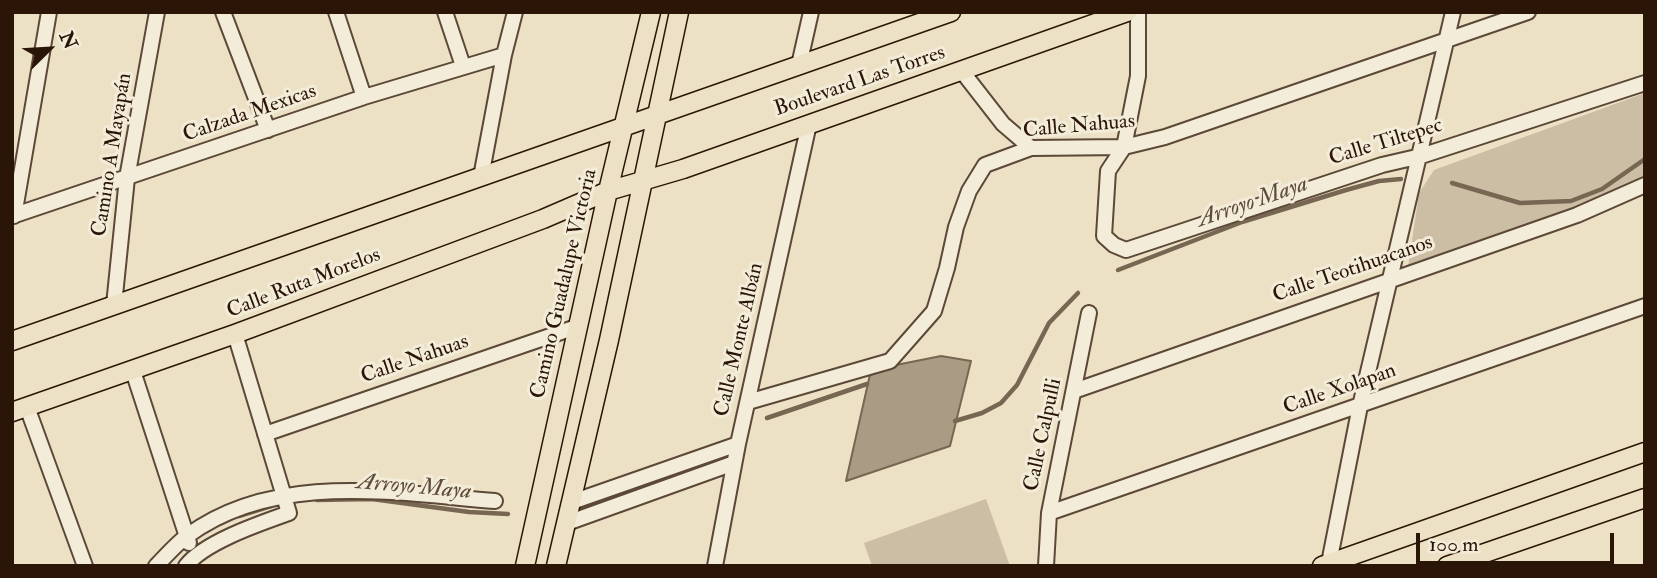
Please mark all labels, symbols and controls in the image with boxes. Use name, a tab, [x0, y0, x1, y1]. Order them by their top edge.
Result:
north arrow	[14, 14, 84, 84]
text: N	[54, 28, 83, 53]
street label: Boulevard Las Torres	[771, 41, 949, 123]
street label: Camino A Mayapán	[88, 71, 138, 239]
street label: Calzada Mexicas	[180, 79, 320, 149]
street label: Calle Nahuas	[1022, 110, 1136, 144]
street label: Calle Tiltepec	[1326, 114, 1446, 172]
street label: Camino Guadalupe Victoria	[526, 167, 604, 401]
water label: Arroyo Maya	[1194, 171, 1312, 235]
street label: Calle Teotihuacanos	[1270, 231, 1436, 309]
street label: Calle Ruta Morelos	[224, 243, 384, 325]
street label: Calle Monte Albán	[710, 261, 770, 419]
street label: Calle Nahuas	[358, 330, 472, 390]
street label: Calle Xolapan	[1280, 359, 1400, 421]
street label: Calle Calpulli	[1020, 376, 1068, 494]
water label: Arroyo Maya	[356, 469, 472, 507]
scale bar	[1419, 518, 1617, 562]
text: 100 m	[1429, 531, 1479, 558]

